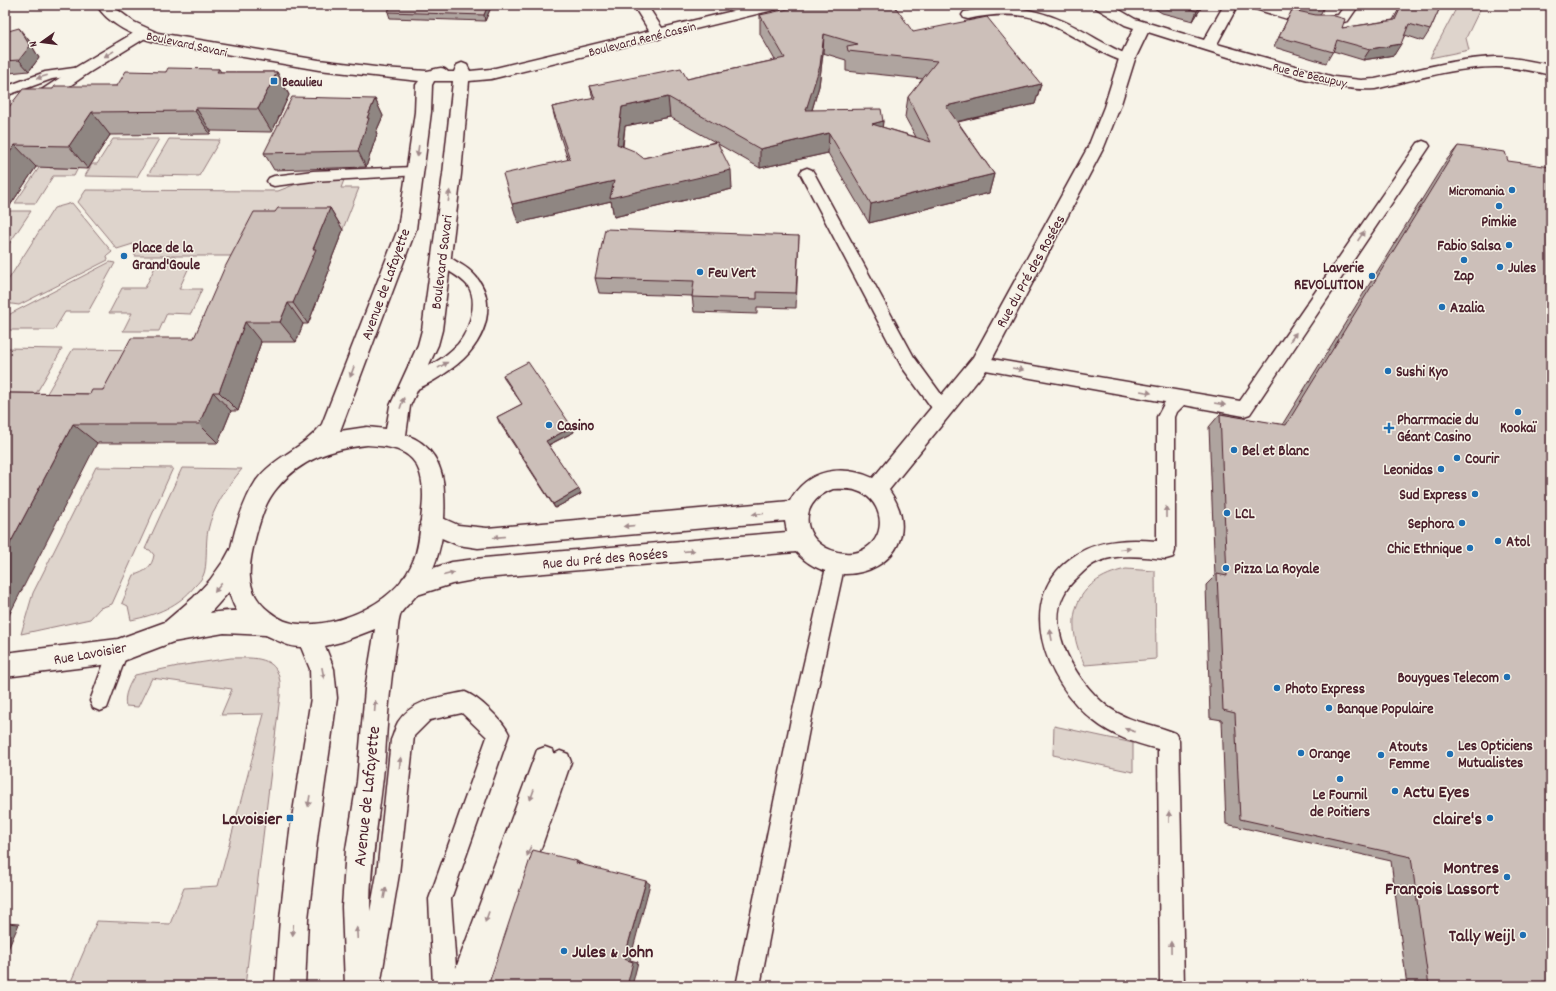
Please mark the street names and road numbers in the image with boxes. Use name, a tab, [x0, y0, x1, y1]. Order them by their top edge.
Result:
street label: Boulevard René Cassin	[587, 18, 698, 63]
street label: Boulevard Savari	[144, 28, 229, 63]
street label: Rue de Beaupuy	[1270, 59, 1349, 94]
street label: Rue du Pré des Rosées	[992, 212, 1072, 332]
street label: Boulevard Savari	[426, 214, 460, 311]
street label: Avenue de Lafayette	[356, 225, 417, 344]
street label: Rue du Pré des Rosées	[541, 544, 669, 576]
street label: Rue Lavoisier	[52, 638, 129, 672]
street label: Avenue de Lafayette	[349, 725, 388, 868]

